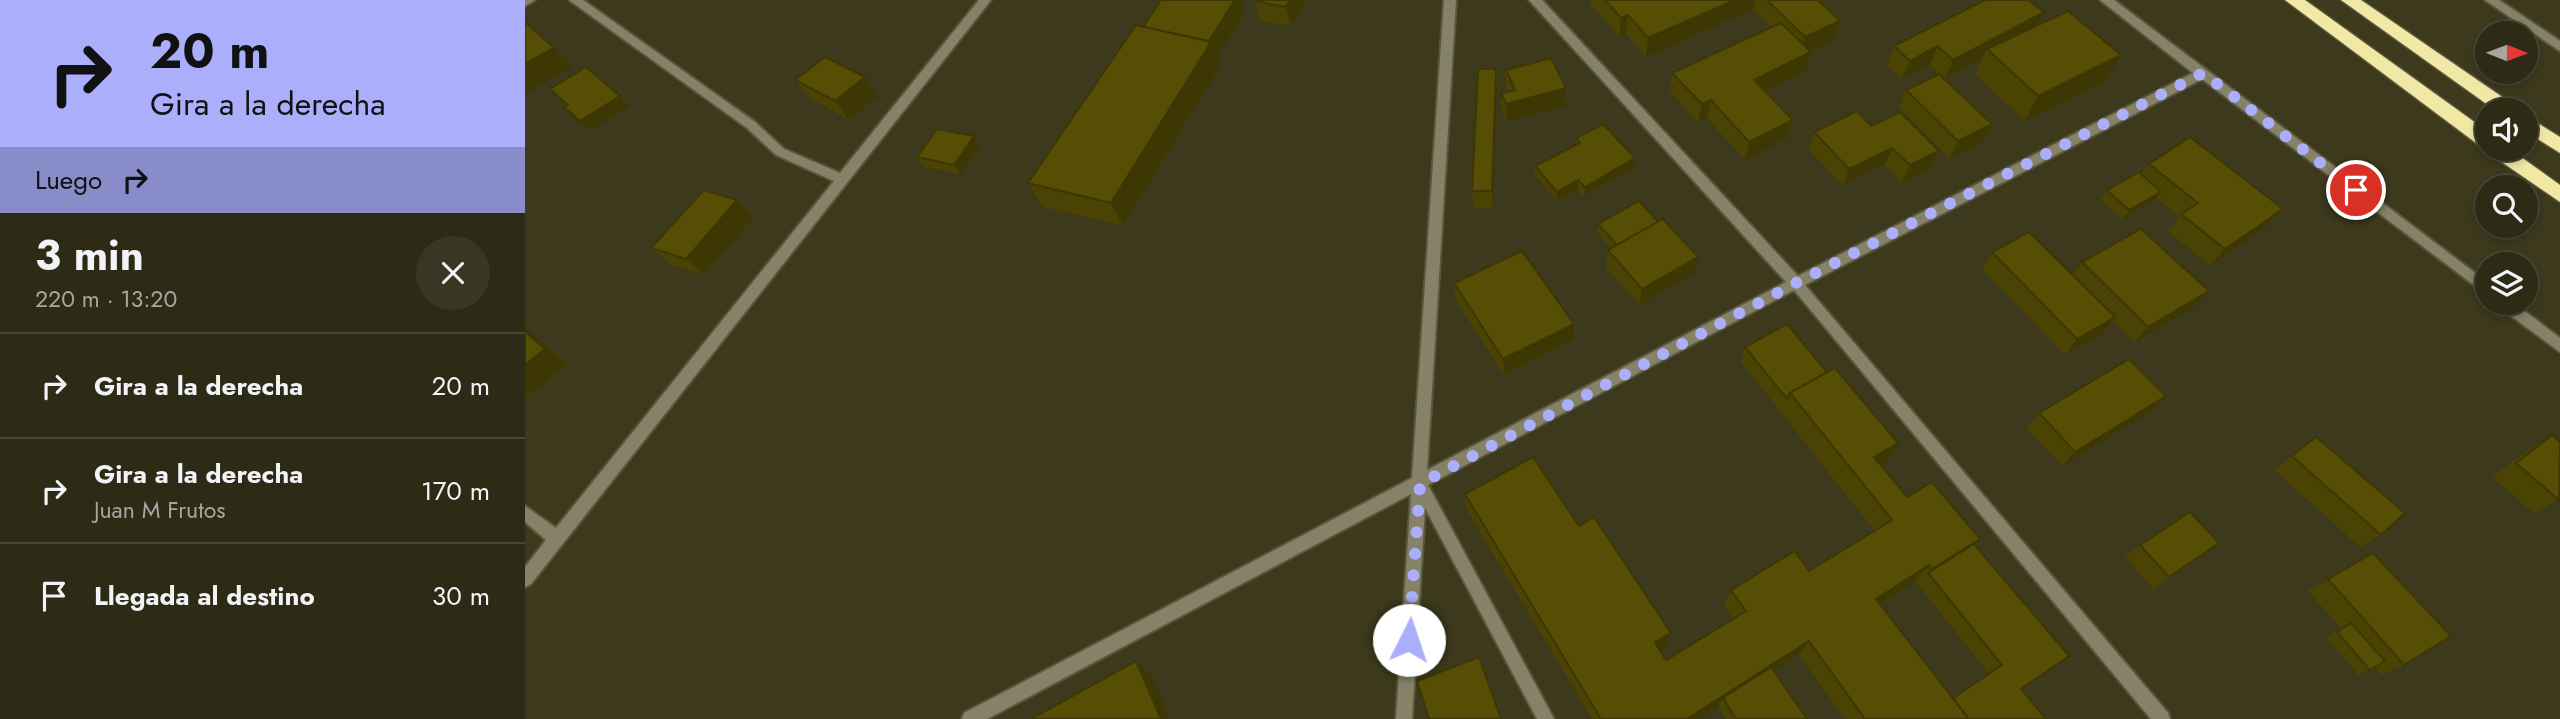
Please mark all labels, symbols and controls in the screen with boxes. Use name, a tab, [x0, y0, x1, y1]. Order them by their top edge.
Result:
text: 20 m	[150, 16, 269, 86]
north arrow	[2475, 21, 2537, 84]
map controls	[2475, 21, 2538, 315]
icon: right	[35, 28, 126, 119]
text: Gira a la derecha	[150, 81, 386, 127]
button: sound	[2475, 98, 2538, 161]
pin	[2326, 160, 2386, 220]
text: Luego	[35, 161, 102, 199]
icon: right	[116, 161, 154, 199]
icon: arrive	[2337, 171, 2375, 209]
button: search	[2475, 175, 2538, 238]
text: 3 min	[35, 225, 144, 286]
button: close	[416, 236, 490, 310]
button: layers	[2475, 252, 2538, 315]
text: 220 m · 13:20	[35, 282, 177, 316]
icon: right	[35, 367, 73, 405]
text: Gira a la derecha	[94, 367, 303, 405]
text: 20 m	[432, 367, 490, 405]
text: Gira a la derecha	[94, 455, 303, 493]
icon: right	[35, 472, 73, 510]
text: 170 m	[421, 472, 490, 510]
text: Juan M Frutos	[94, 493, 226, 527]
icon: arrive	[35, 577, 73, 615]
text: Llegada al destino	[94, 577, 315, 615]
text: 30 m	[432, 577, 490, 615]
position arrow	[1372, 603, 1446, 677]

